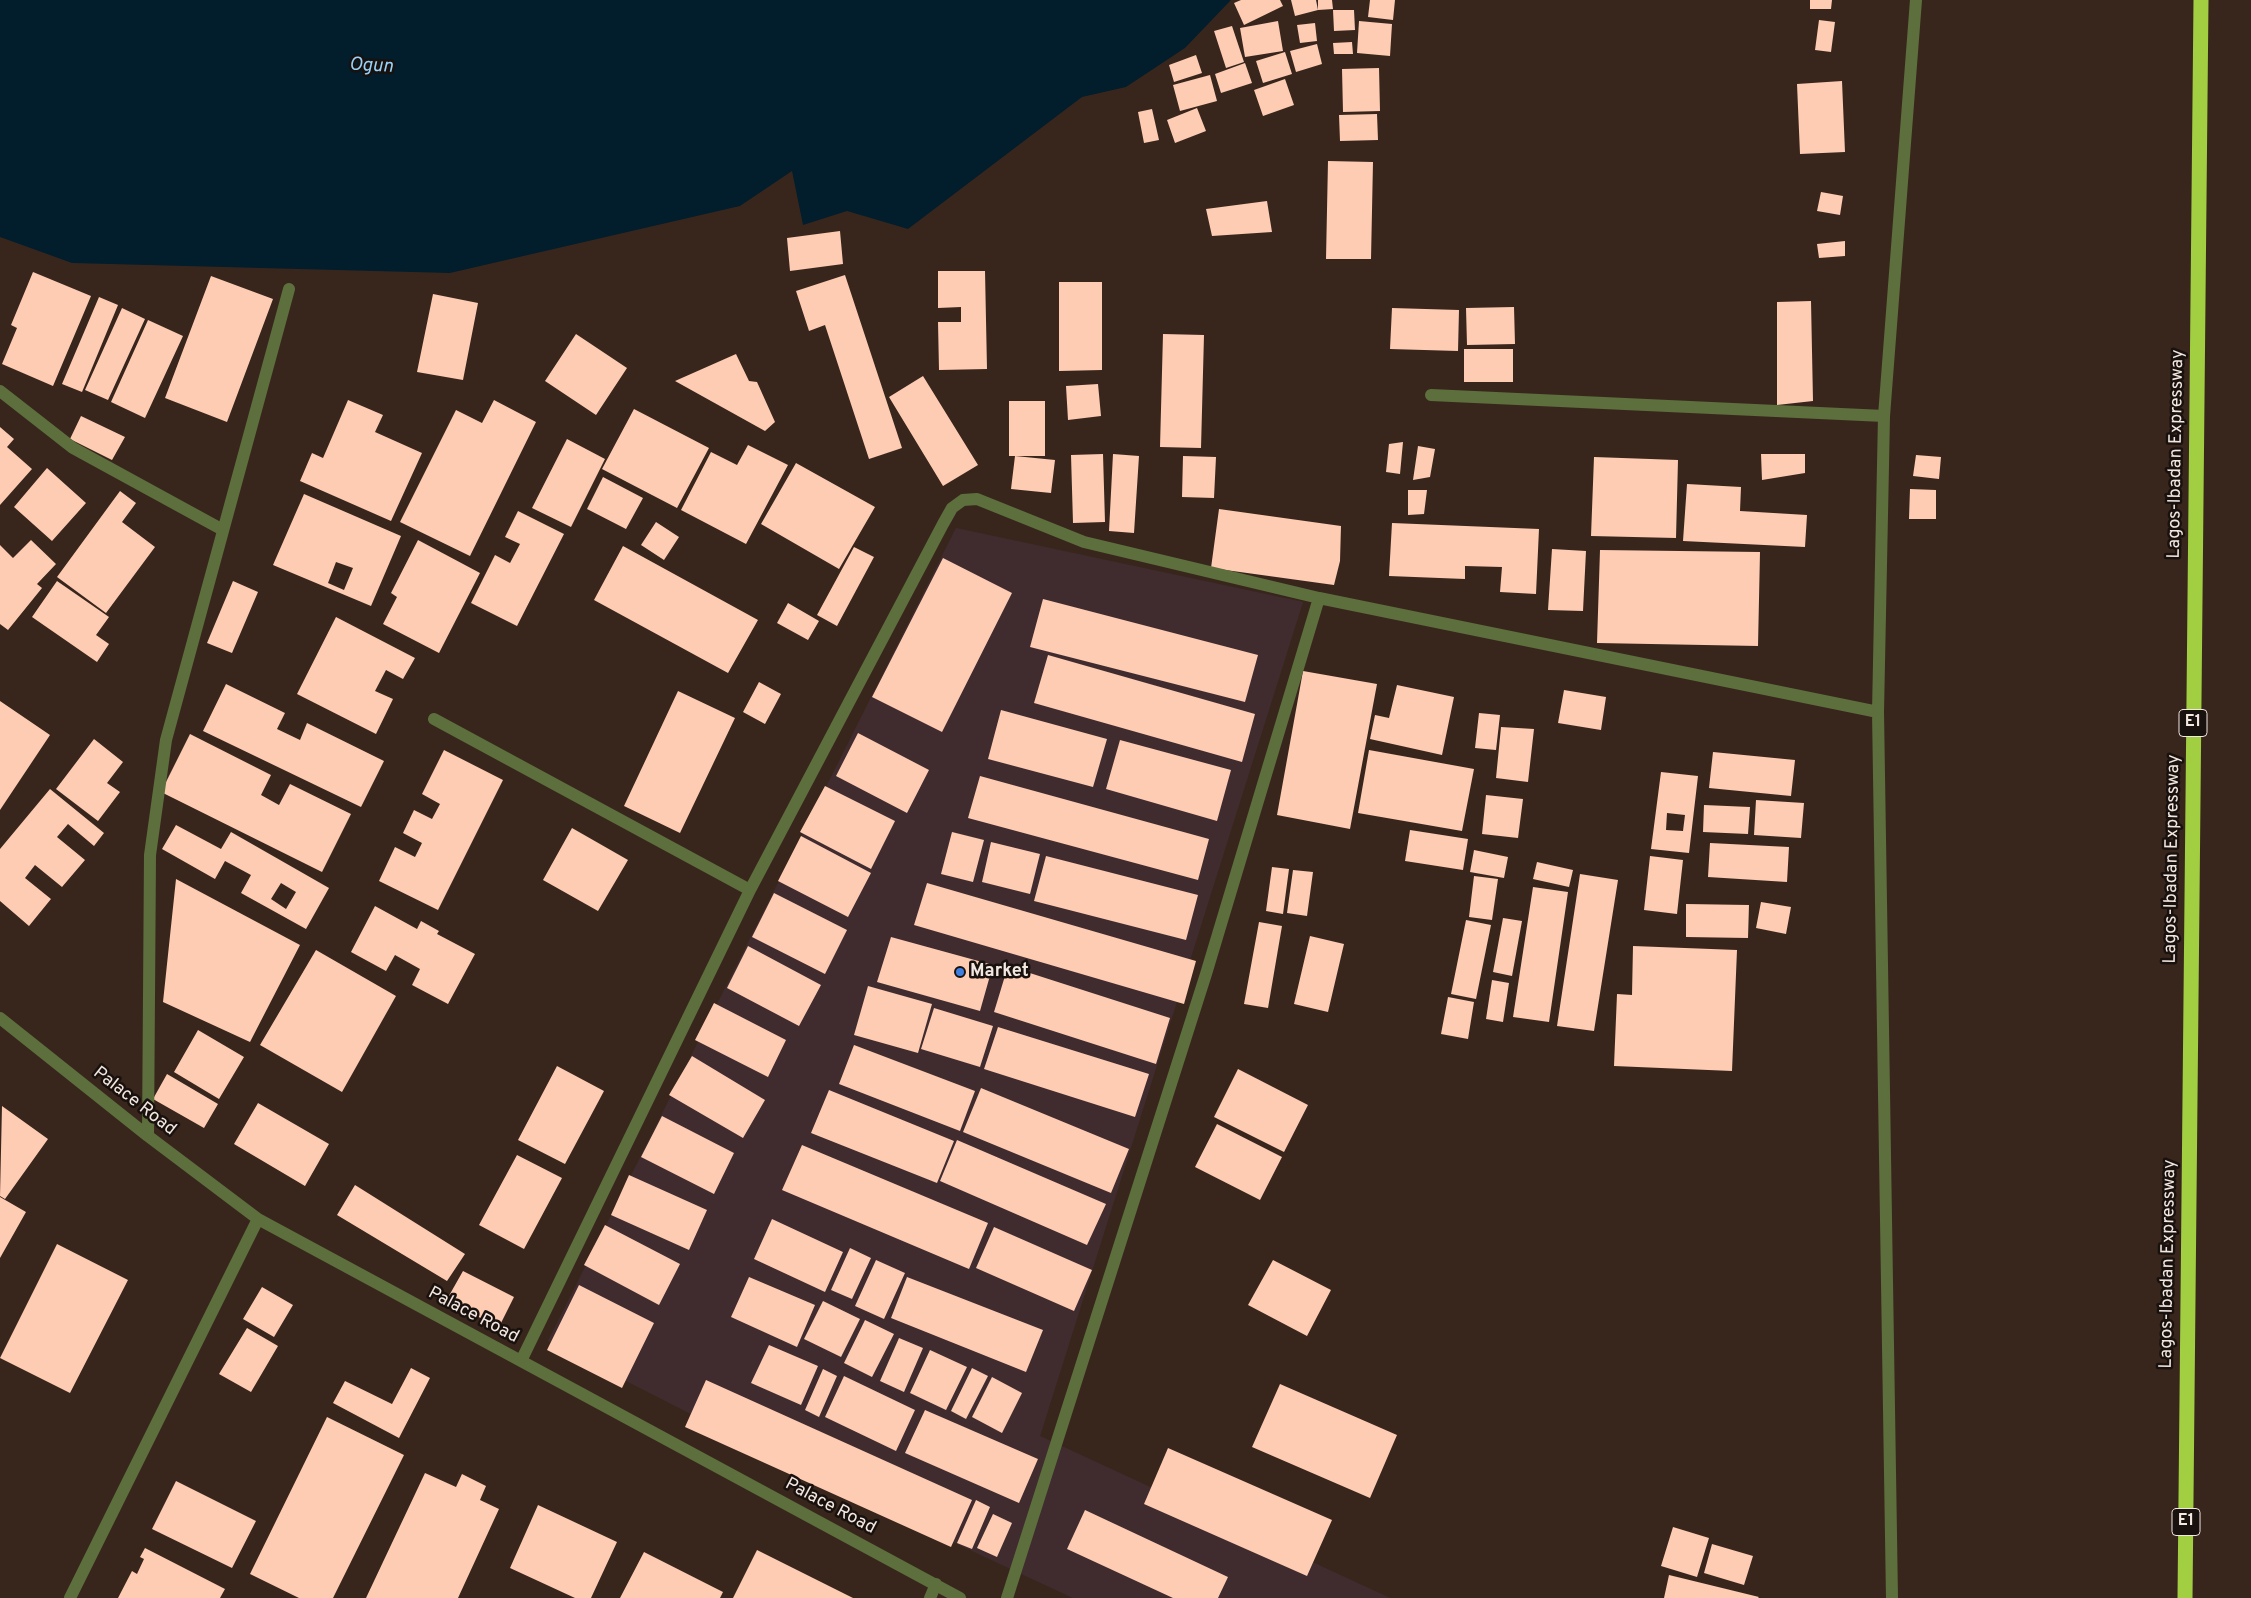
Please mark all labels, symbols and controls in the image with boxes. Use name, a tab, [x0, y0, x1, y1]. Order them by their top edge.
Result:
water label: Ogun	[348, 54, 394, 80]
street label: Lagos-Ibadan Expressway	[2164, 349, 2190, 559]
road number: E1	[2179, 710, 2207, 736]
street label: Lagos-Ibadan Expressway	[2160, 754, 2186, 964]
place label: Market	[970, 961, 1029, 983]
marker: Market	[954, 966, 966, 978]
street label: Palace Road	[88, 1063, 180, 1141]
street label: Lagos-Ibadan Expressway	[2156, 1159, 2182, 1369]
street label: Palace Road	[424, 1283, 522, 1349]
street label: Palace Road	[781, 1474, 879, 1540]
road number: E1	[2172, 1508, 2200, 1535]

